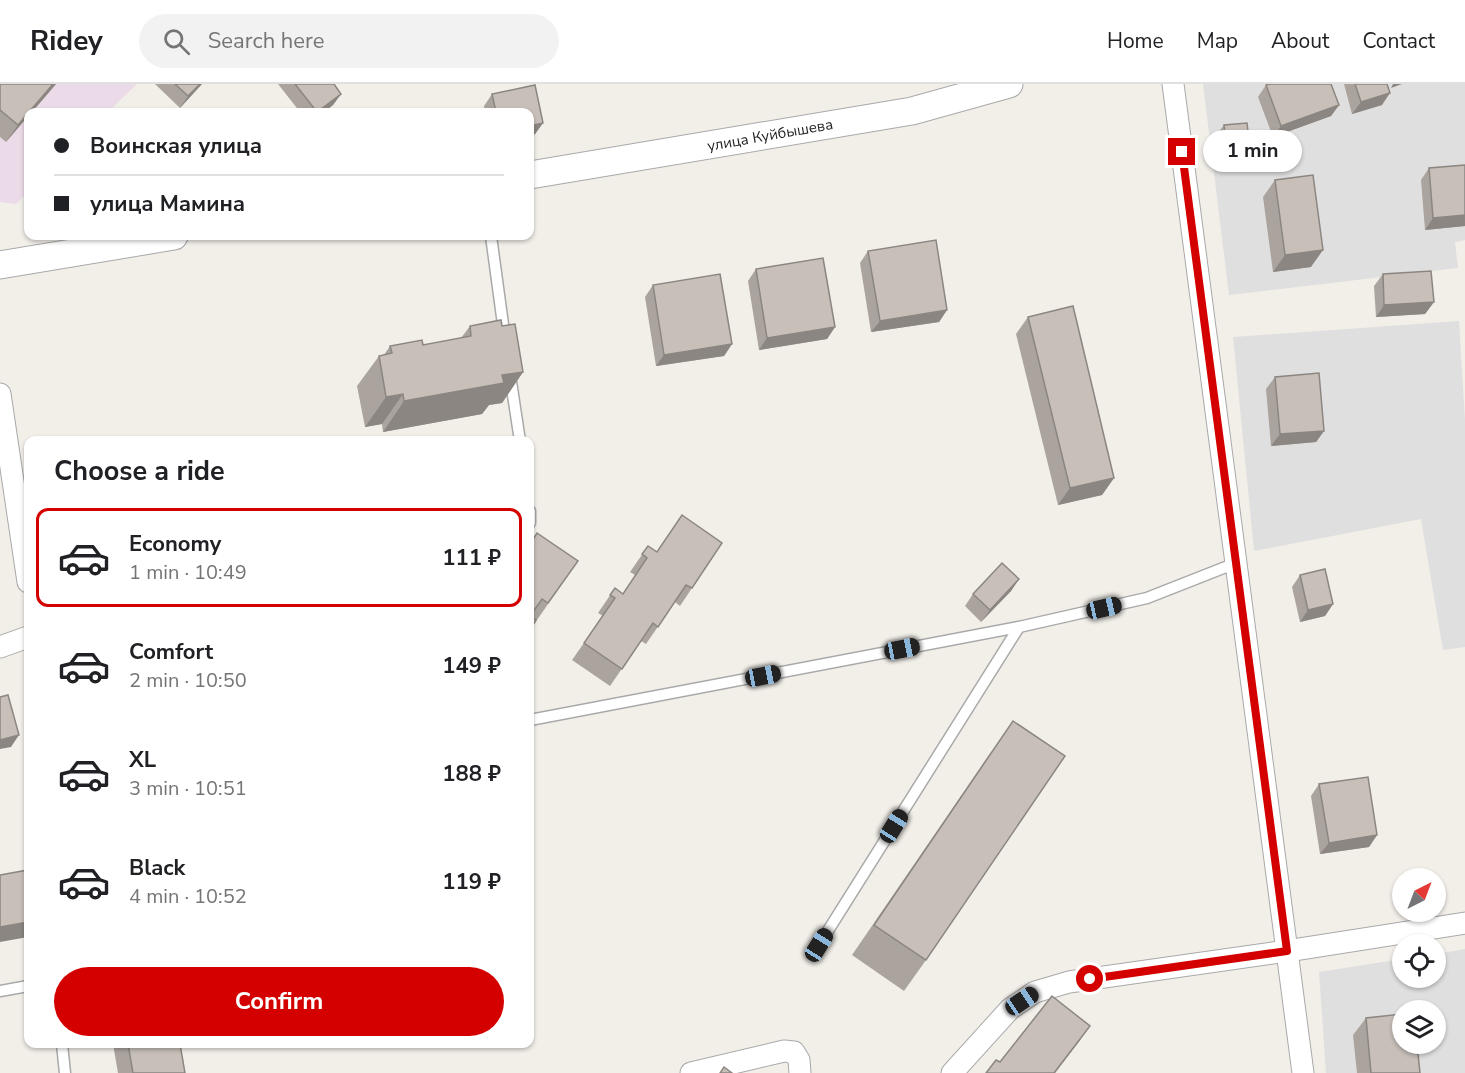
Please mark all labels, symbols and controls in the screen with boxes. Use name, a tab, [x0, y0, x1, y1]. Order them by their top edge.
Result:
search box	[139, 14, 559, 68]
text: Ridey	[30, 22, 103, 60]
icon: search	[160, 25, 193, 58]
text: Search here	[208, 26, 324, 56]
text: Home	[1107, 27, 1164, 55]
text: Map	[1197, 27, 1238, 55]
text: About	[1271, 27, 1329, 55]
text: Contact	[1362, 27, 1435, 55]
street label: улица Куйбышева	[706, 114, 834, 156]
text: Воинская улица	[90, 131, 262, 161]
callout: 1 min	[1203, 131, 1302, 173]
text: 1 min	[1227, 137, 1278, 164]
route end	[1168, 138, 1195, 165]
text: улица Мамина	[90, 189, 245, 219]
text: Choose a ride	[54, 453, 225, 490]
text: Economy	[129, 529, 221, 559]
icon: car	[57, 531, 111, 585]
text: 111 ₽	[442, 543, 501, 573]
text: 1 min · 10:49	[129, 559, 247, 586]
car	[1084, 595, 1124, 621]
text: Comfort	[129, 637, 213, 667]
car	[883, 637, 921, 661]
icon: car	[57, 639, 111, 693]
text: 149 ₽	[442, 651, 501, 681]
car	[744, 664, 782, 688]
text: 2 min · 10:50	[129, 667, 247, 694]
text: XL	[129, 745, 156, 775]
icon: car	[57, 747, 111, 801]
text: 188 ₽	[442, 759, 501, 789]
text: 3 min · 10:51	[129, 775, 247, 802]
car	[877, 806, 911, 846]
text: Black	[129, 853, 185, 883]
icon: car	[57, 855, 111, 909]
text: 119 ₽	[442, 867, 501, 897]
north arrow	[1392, 868, 1446, 922]
map controls	[1392, 868, 1446, 1054]
text: 4 min · 10:52	[129, 883, 247, 910]
car	[802, 925, 836, 965]
button: locate	[1392, 934, 1446, 988]
route start	[1076, 965, 1103, 992]
button: Confirm	[54, 967, 504, 1036]
car	[1002, 983, 1042, 1019]
button: layers	[1392, 1000, 1446, 1054]

